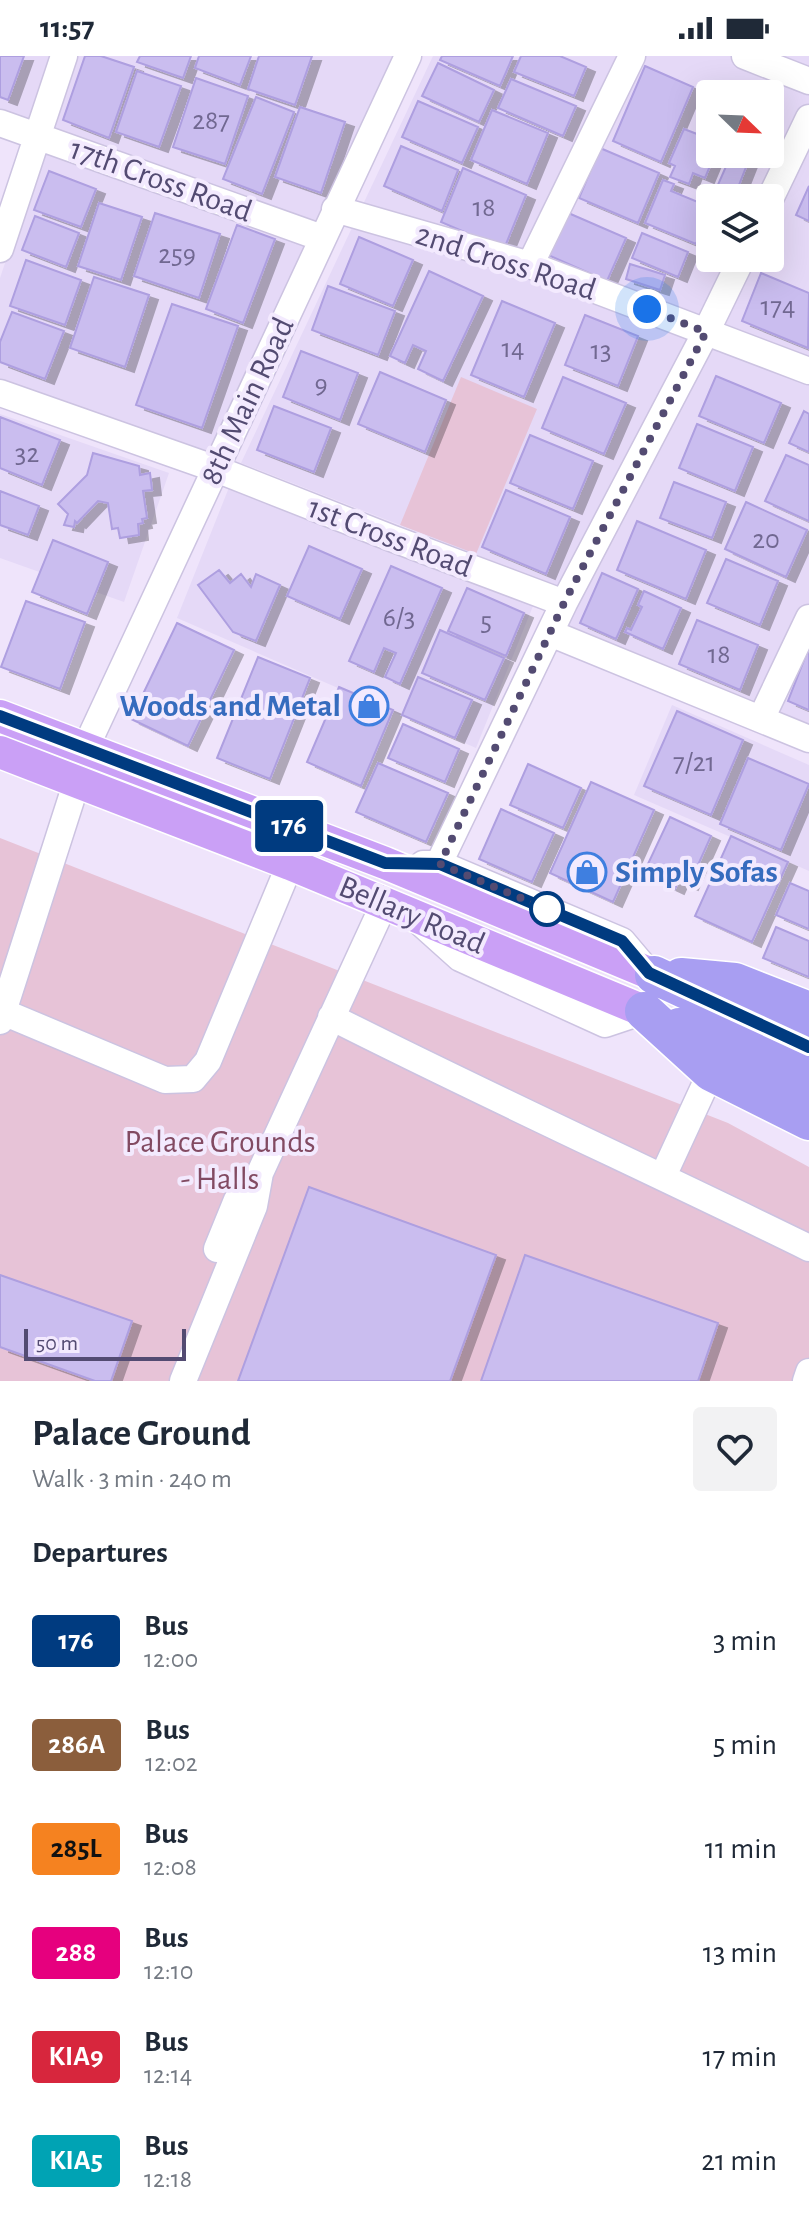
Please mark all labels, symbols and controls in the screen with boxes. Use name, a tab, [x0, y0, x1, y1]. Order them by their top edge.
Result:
text: 11:57	[40, 13, 94, 43]
north arrow	[696, 80, 784, 168]
map controls	[696, 80, 784, 272]
house number: 287	[192, 107, 230, 135]
street label: 17th Cross Road	[66, 132, 256, 228]
button: layers	[696, 184, 784, 272]
house number: 18	[473, 194, 495, 222]
street label: 2nd Cross Road	[412, 218, 600, 306]
house number: 259	[158, 241, 196, 269]
your location	[627, 289, 667, 329]
house number: 174	[761, 293, 795, 321]
street label: 8th Main Road	[194, 313, 300, 489]
house number: 14	[501, 335, 525, 363]
house number: 13	[590, 337, 612, 365]
house number: 9	[314, 371, 328, 399]
house number: 32	[15, 440, 39, 468]
street label: 1st Cross Road	[304, 491, 476, 583]
house number: 20	[752, 526, 780, 554]
house number: 6/3	[383, 604, 415, 632]
house number: 5	[480, 608, 492, 636]
house number: 18	[708, 641, 730, 669]
shop icon: Woods and Metal	[348, 685, 390, 727]
place label: Woods and Metal	[120, 690, 341, 722]
house number: 7/21	[673, 749, 715, 777]
line badge: 176	[243, 800, 335, 852]
text: 176	[271, 812, 307, 840]
shop icon: Simply Sofas	[566, 851, 608, 893]
place label: Simply Sofas	[615, 856, 778, 888]
street label: Bellary Road	[334, 870, 490, 960]
unlabelled marker	[530, 892, 564, 926]
park label: Palace Grounds - Halls	[124, 1126, 316, 1195]
scale bar	[24, 1325, 186, 1361]
text: 50 m	[36, 1332, 78, 1354]
button: heart	[693, 1407, 777, 1491]
text: Palace Ground	[32, 1415, 251, 1453]
text: Walk · 3 min · 240 m	[32, 1466, 232, 1492]
text: Departures	[32, 1538, 168, 1568]
text: Bus	[144, 1611, 189, 1641]
text: 3 min	[713, 1626, 777, 1656]
text: 176	[58, 1627, 94, 1655]
text: 12:00	[144, 1646, 198, 1672]
text: Bus	[145, 1715, 190, 1745]
text: 5 min	[713, 1730, 777, 1760]
text: 286A	[48, 1731, 105, 1759]
text: 12:02	[145, 1750, 198, 1776]
text: Bus	[144, 1819, 189, 1849]
text: 11 min	[705, 1834, 777, 1864]
text: 285L	[50, 1835, 102, 1863]
text: 12:08	[144, 1854, 197, 1880]
text: Bus	[144, 1923, 189, 1953]
text: 13 min	[703, 1938, 777, 1968]
text: 288	[56, 1939, 96, 1967]
text: 12:10	[144, 1958, 193, 1984]
text: Bus	[144, 2027, 189, 2057]
text: 17 min	[702, 2042, 777, 2072]
text: KIA9	[49, 2043, 103, 2071]
text: 12:14	[144, 2062, 192, 2088]
text: Bus	[144, 2131, 189, 2161]
text: 21 min	[701, 2146, 777, 2176]
text: KIA5	[49, 2147, 103, 2175]
text: 12:18	[144, 2166, 192, 2192]

